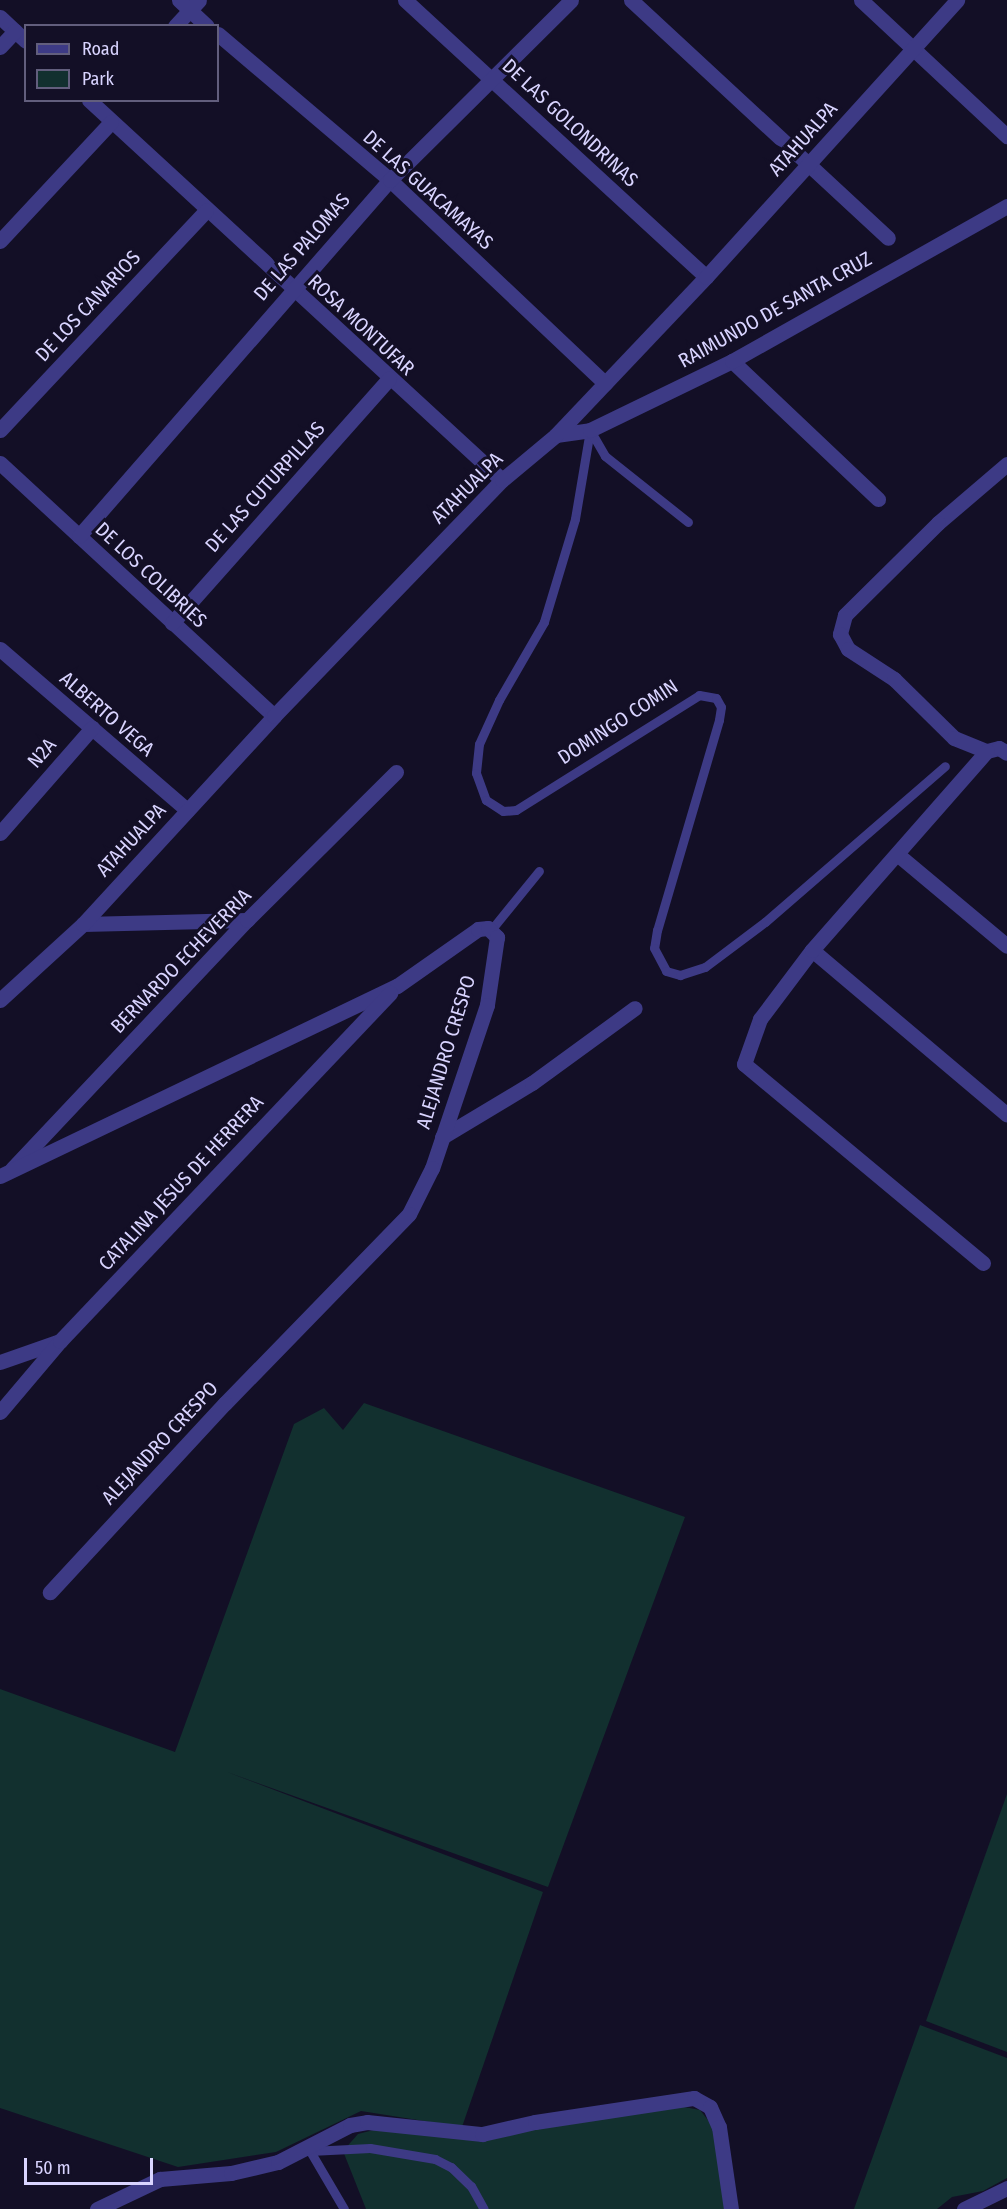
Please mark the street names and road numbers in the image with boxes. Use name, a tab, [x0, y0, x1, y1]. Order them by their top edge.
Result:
street label: DE LAS GOLONDRINAS	[497, 54, 643, 192]
street label: ATAHUALPA	[764, 97, 842, 181]
street label: DE LAS GUACAMAYAS	[358, 125, 498, 255]
street label: DE LAS PALOMAS	[249, 188, 355, 306]
street label: DE LOS CANARIOS	[31, 246, 145, 366]
street label: RAIMUNDO DE SANTA CRUZ	[674, 247, 876, 373]
street label: ROSA MONTUFAR	[303, 269, 419, 381]
street label: DE LAS CUTURPILLAS	[200, 417, 330, 557]
street label: ATAHUALPA	[426, 447, 508, 529]
street label: DE LOS COLIBRIES	[90, 517, 212, 633]
street label: ALBERTO VEGA	[55, 666, 159, 762]
street label: DOMINGO COMIN	[554, 674, 682, 770]
street label: N2A	[23, 733, 61, 773]
street label: ATAHUALPA	[91, 798, 171, 882]
street label: BERNARDO ECHEVERRIA	[106, 884, 256, 1038]
street label: ALEJANDRO CRESPO	[411, 972, 481, 1132]
street label: CATALINA JESUS DE HERRERA	[94, 1091, 268, 1275]
street label: ALEJANDRO CRESPO	[97, 1376, 223, 1510]

